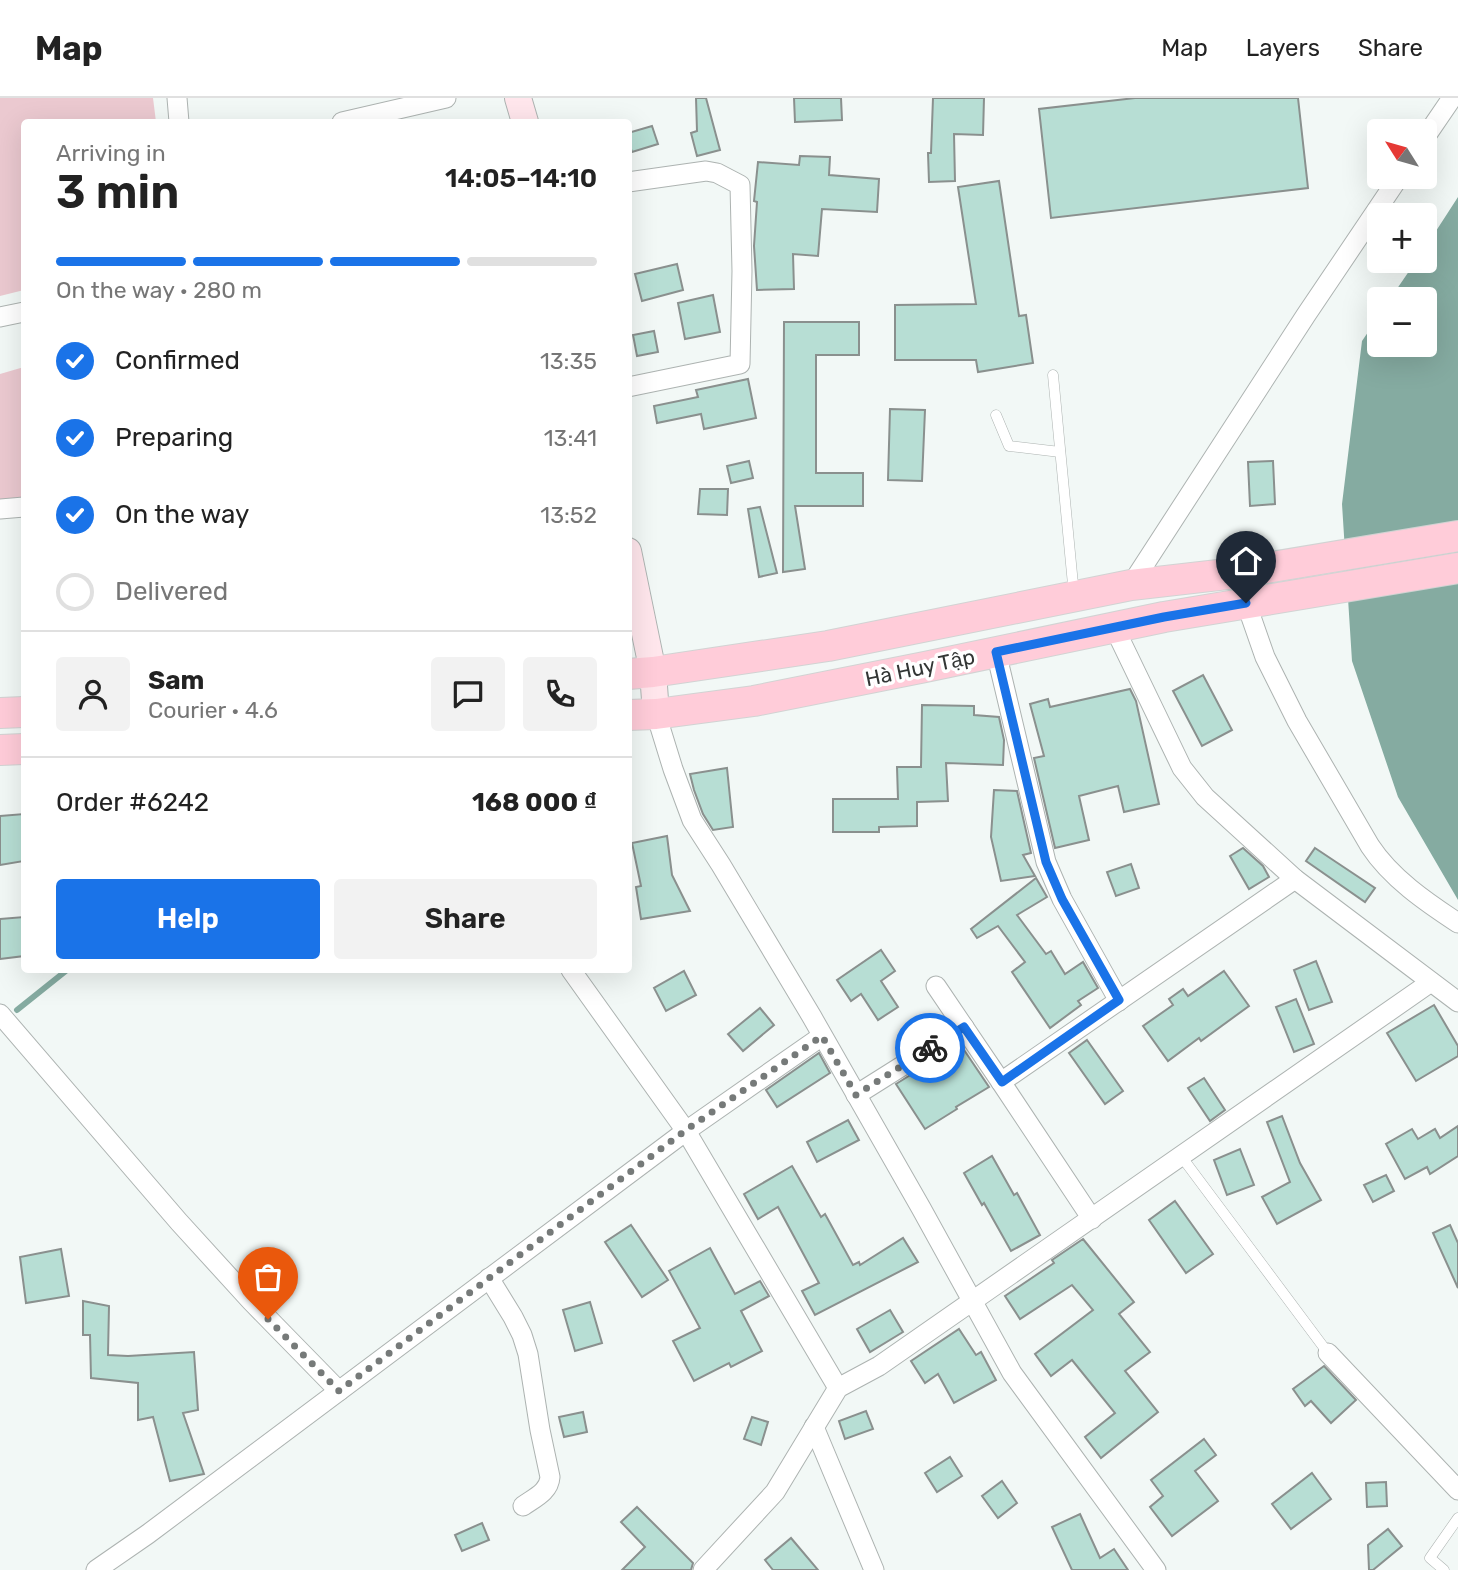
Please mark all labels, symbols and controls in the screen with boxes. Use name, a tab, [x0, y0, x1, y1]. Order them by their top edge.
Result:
text: Map	[35, 29, 103, 68]
text: Map	[1161, 34, 1208, 62]
text: Layers	[1246, 34, 1320, 62]
text: Share	[1358, 34, 1423, 62]
north arrow	[1367, 119, 1437, 189]
map controls	[1367, 119, 1437, 357]
text: Arriving in	[56, 139, 166, 167]
text: 14:05–14:10	[445, 163, 597, 194]
text: 3 min	[56, 165, 179, 220]
button: +	[1367, 203, 1437, 273]
text: On the way · 280 m	[56, 276, 262, 304]
button: −	[1367, 287, 1437, 357]
icon: check	[56, 342, 94, 380]
text: Confirmed	[115, 345, 240, 376]
text: 13:35	[540, 347, 597, 375]
icon: check	[56, 419, 94, 457]
text: Preparing	[115, 422, 233, 453]
text: 13:41	[544, 424, 597, 452]
icon: check	[56, 496, 94, 534]
text: On the way	[115, 499, 249, 530]
text: 13:52	[540, 501, 597, 529]
pin	[1216, 531, 1276, 603]
icon: home	[1227, 542, 1265, 580]
text: Delivered	[115, 576, 228, 607]
street label: Hà Huy Tập	[863, 644, 977, 691]
button: person	[56, 657, 130, 731]
button: chat	[431, 657, 505, 731]
button: phone	[523, 657, 597, 731]
text: Sam	[148, 665, 204, 696]
text: Courier · 4.6	[148, 696, 278, 724]
text: Order #6242	[56, 787, 209, 818]
text: 168 000 ₫	[472, 787, 597, 818]
button: Help	[56, 879, 320, 959]
button: Share	[334, 879, 597, 959]
courier	[895, 1013, 965, 1083]
icon: bike	[911, 1029, 949, 1067]
pin	[238, 1247, 298, 1319]
icon: bag	[249, 1258, 287, 1296]

